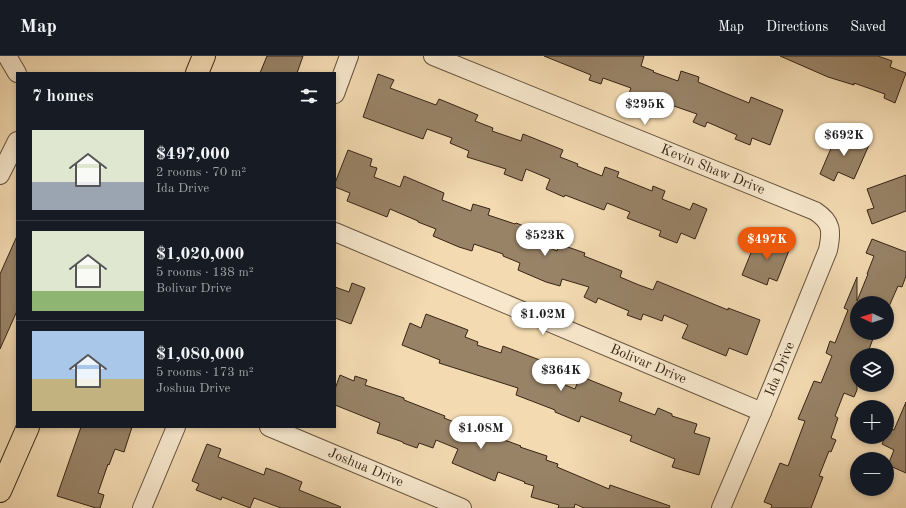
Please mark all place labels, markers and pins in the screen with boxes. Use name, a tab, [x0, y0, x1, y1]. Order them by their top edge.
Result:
pin: $295K	[617, 92, 673, 126]
pin: $692K	[816, 123, 872, 157]
pin: $523K	[517, 223, 573, 257]
pin: $497K	[739, 227, 795, 261]
pin: $1.02M	[510, 302, 576, 336]
pin: $364K	[533, 358, 589, 392]
pin: $1.08M	[448, 416, 514, 450]

